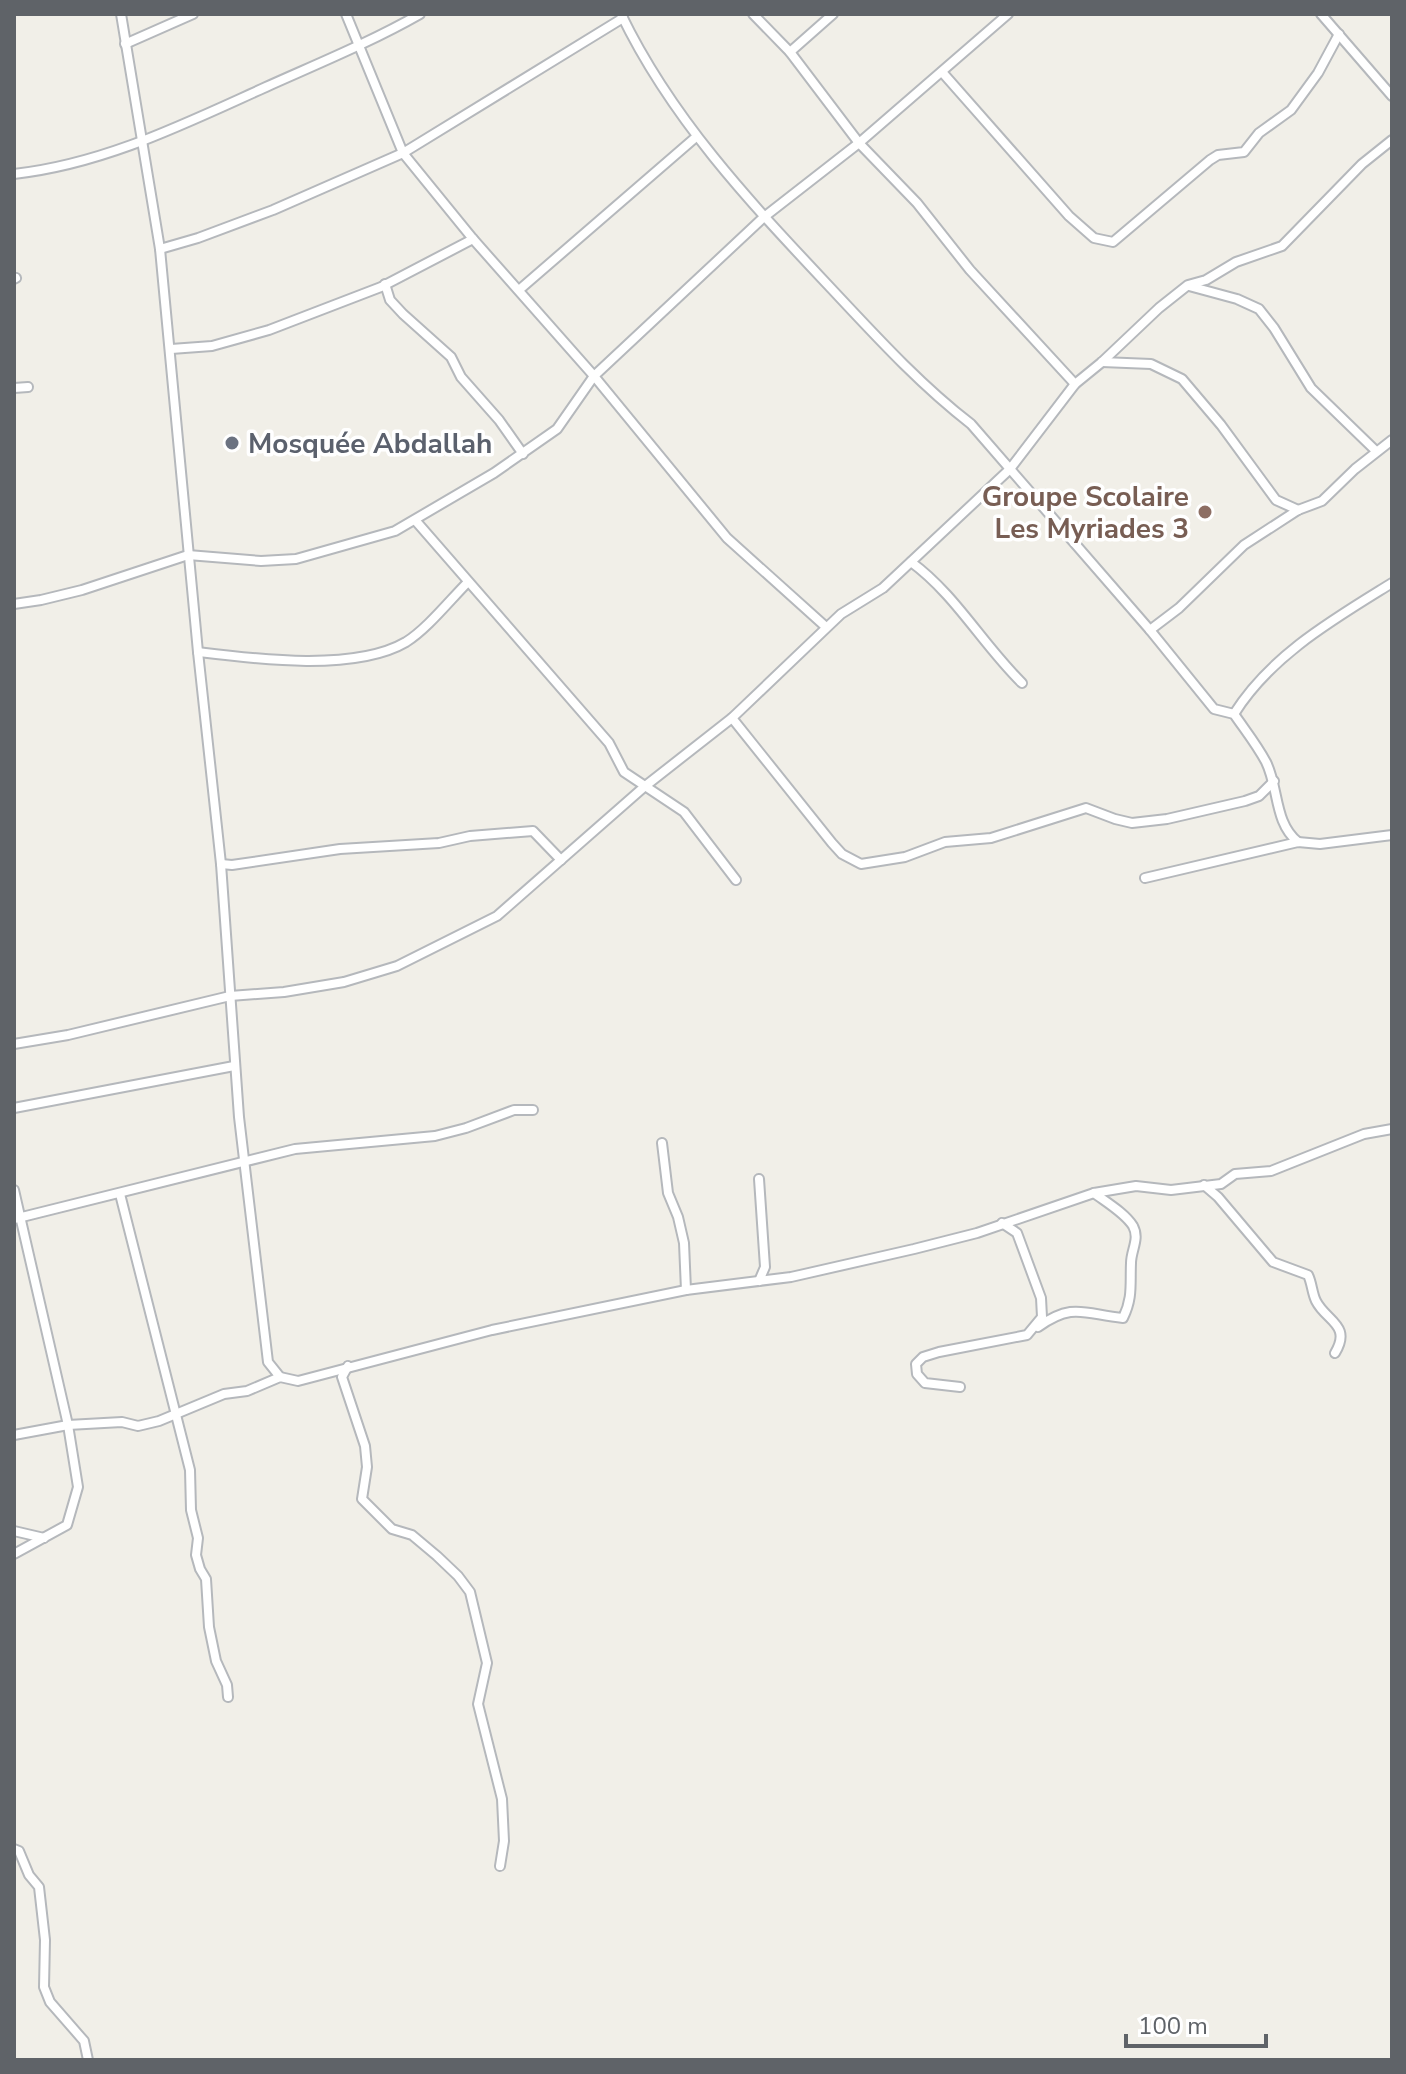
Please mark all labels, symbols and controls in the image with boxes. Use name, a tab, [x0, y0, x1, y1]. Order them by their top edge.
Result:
place label: Mosquée Abdallah	[248, 425, 492, 463]
marker: Mosquée Abdallah	[223, 434, 241, 452]
place label: Groupe Scolaire Les Myriades 3	[982, 478, 1189, 548]
marker: Groupe Scolaire Les Myriades 3	[1196, 503, 1214, 521]
scale bar	[1126, 1998, 1266, 2048]
text: 100 m	[1138, 2010, 1208, 2042]

